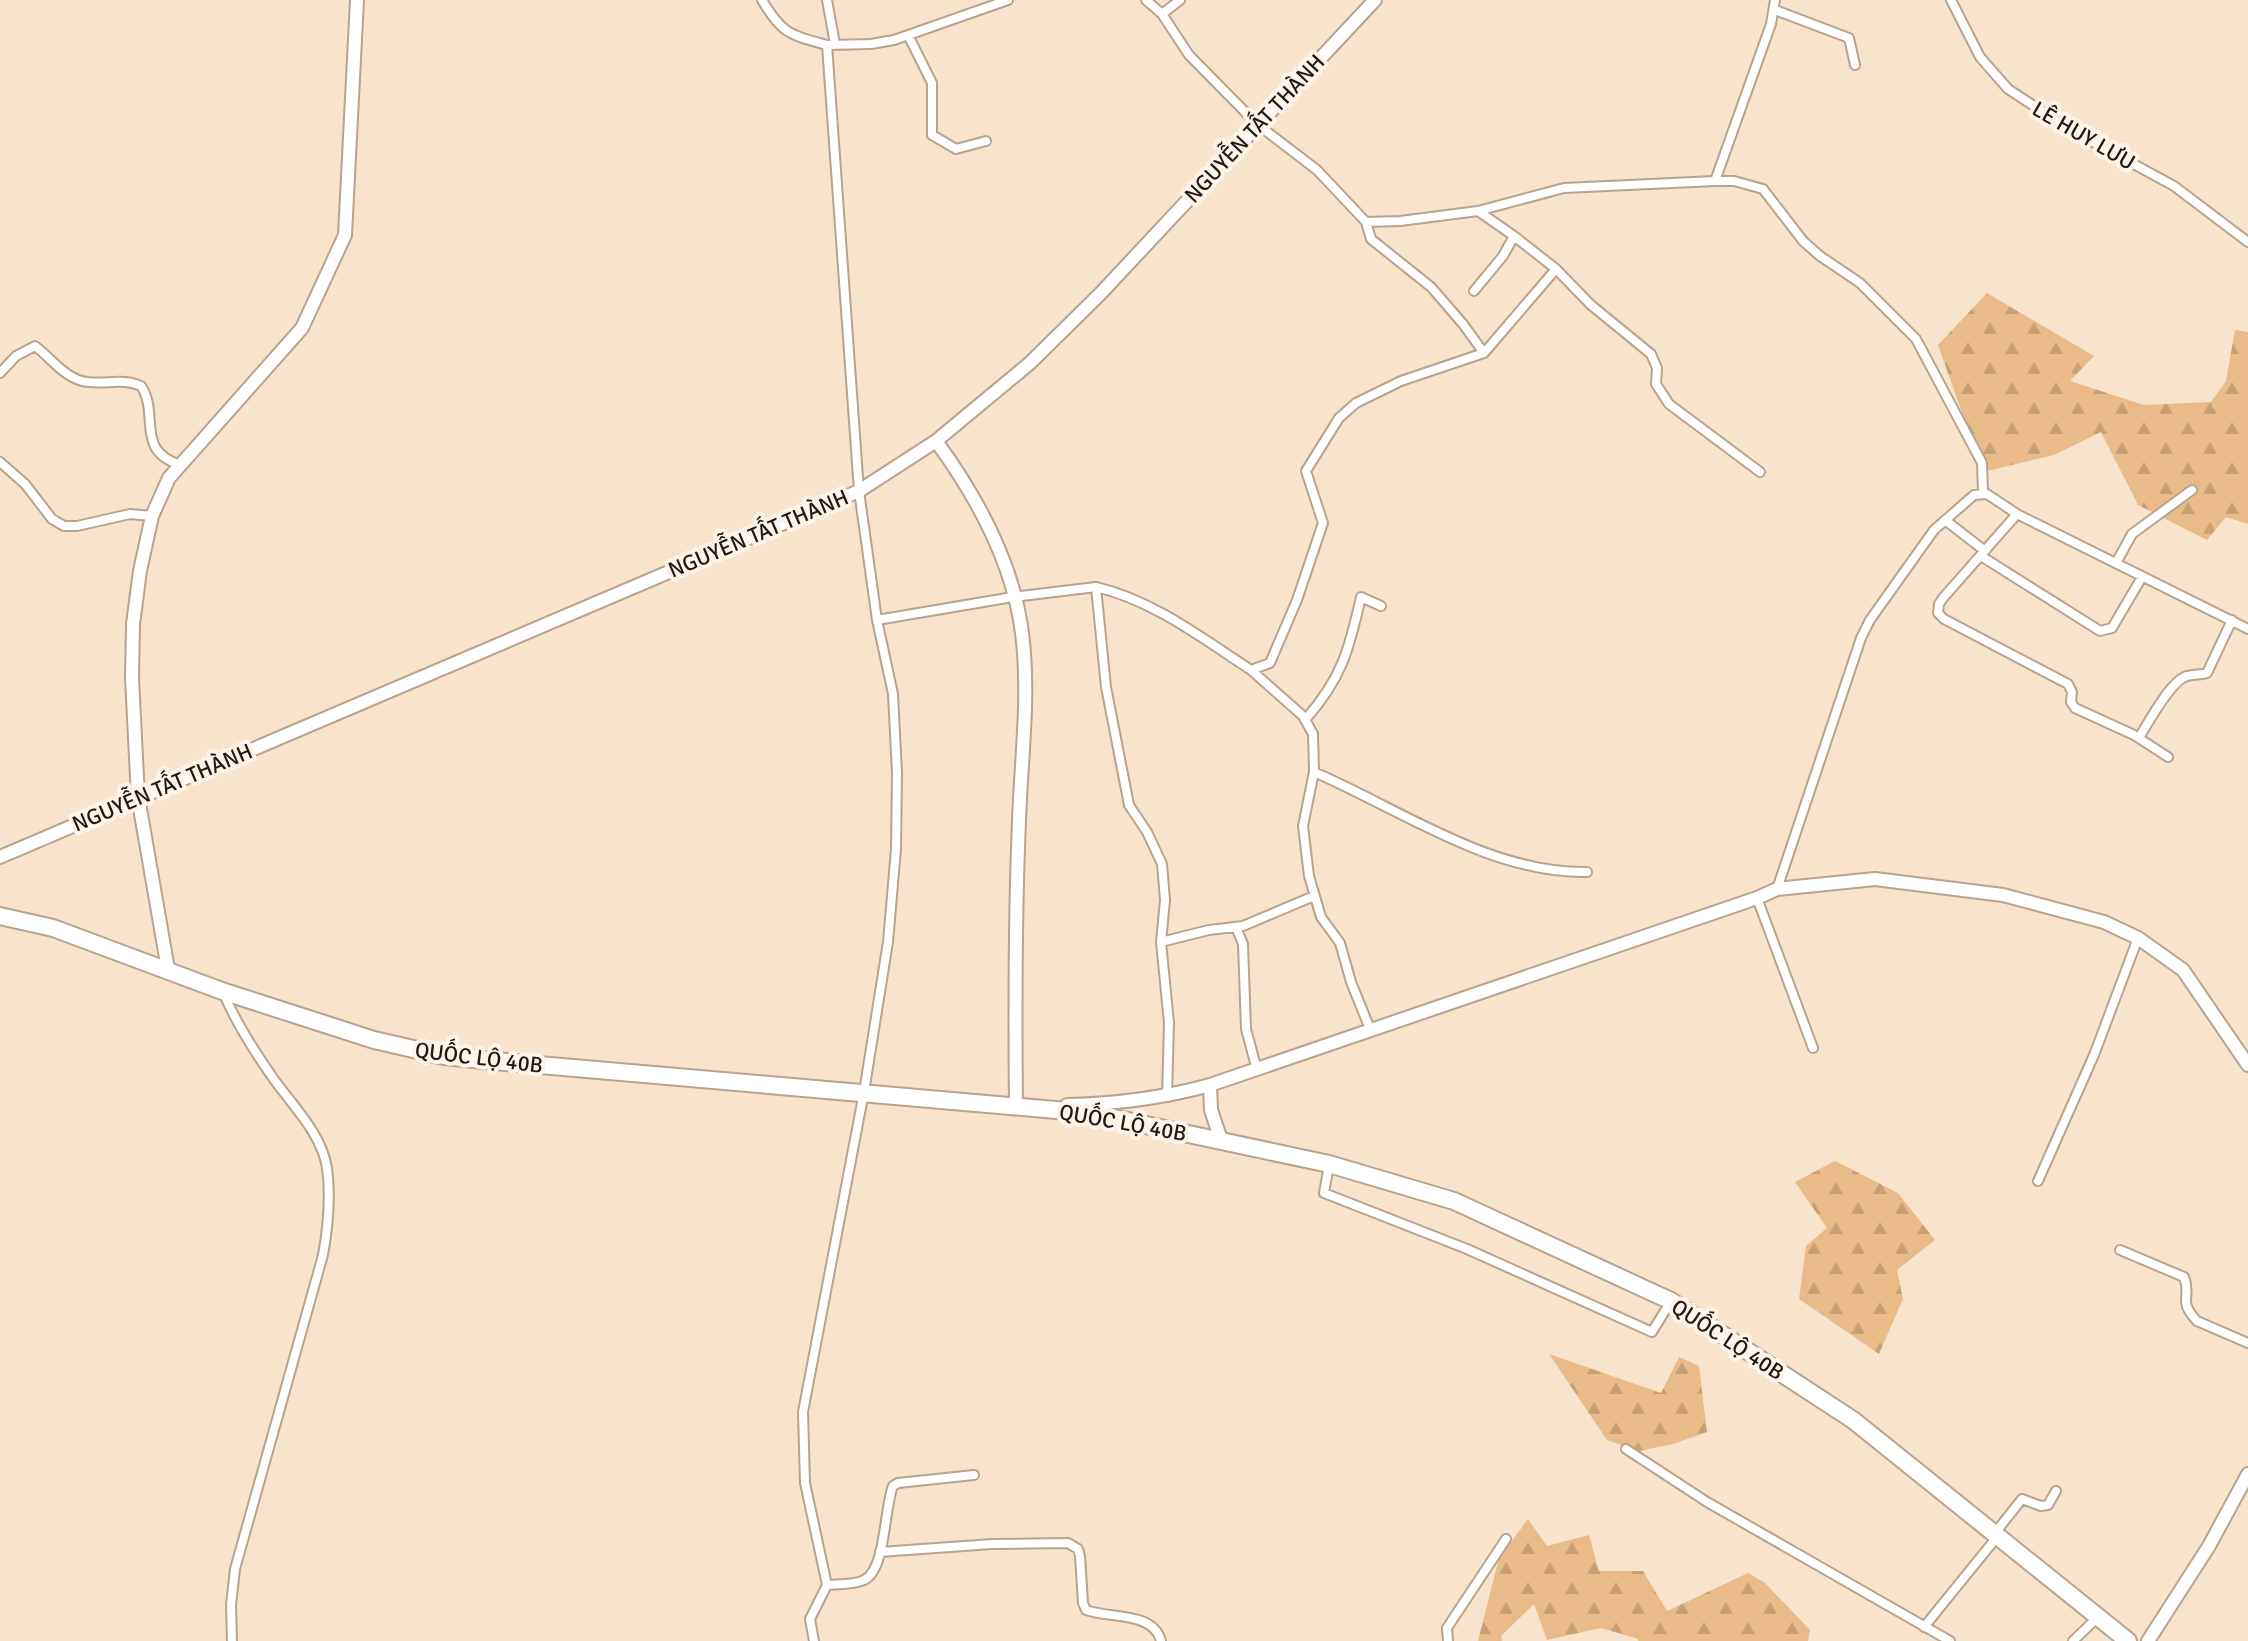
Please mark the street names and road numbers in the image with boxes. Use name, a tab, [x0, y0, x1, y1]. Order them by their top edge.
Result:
street label: NGUYỄN TẤT THÀNH	[1176, 46, 1330, 208]
street label: LÊ HUY LƯU	[2027, 95, 2140, 176]
street label: NGUYỄN TẤT THÀNH	[663, 481, 852, 584]
street label: NGUYỄN TẤT THÀNH	[67, 735, 256, 838]
street label: QUỐC LỘ 40B	[413, 1033, 545, 1079]
street label: QUỐC LỘ 40B	[1057, 1095, 1189, 1147]
street label: QUỐC LỘ 40B	[1666, 1291, 1791, 1386]

